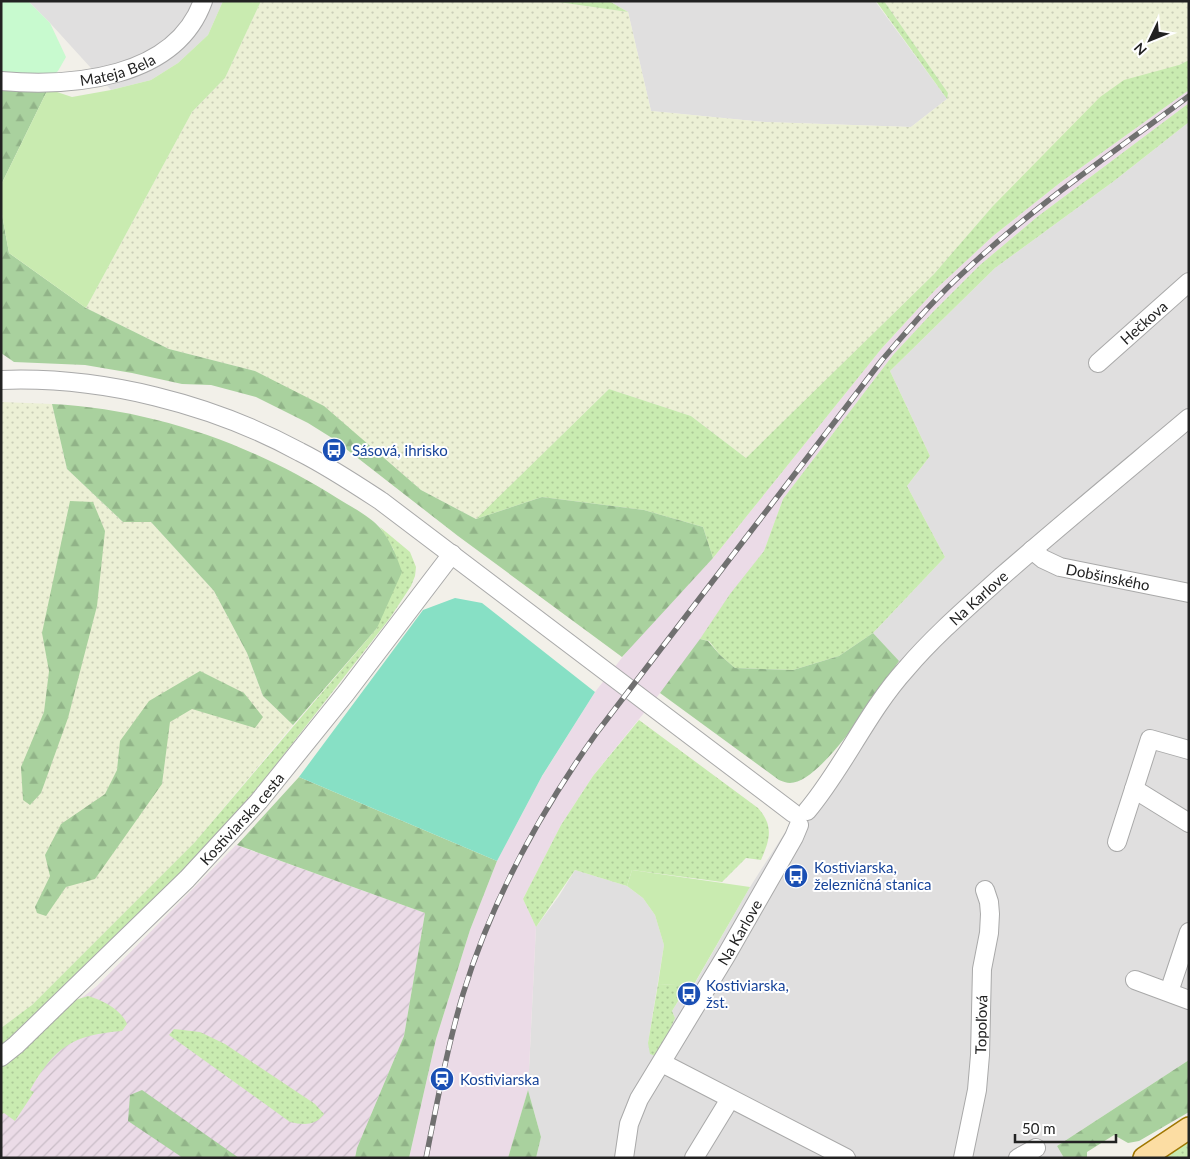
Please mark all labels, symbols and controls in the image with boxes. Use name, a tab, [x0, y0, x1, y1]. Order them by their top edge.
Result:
north arrow	[1125, 15, 1175, 65]
text: N	[1130, 39, 1150, 59]
street label: Mateja Bela	[79, 50, 158, 89]
street label: Hečkova	[1116, 297, 1171, 348]
bus stop icon: Sásová, ihrisko	[321, 437, 347, 463]
place label: Sásová, ihrisko	[352, 441, 448, 459]
street label: Dobšinského	[1064, 559, 1152, 594]
street label: Na Karlove	[945, 566, 1011, 629]
street label: Kostiviarska cesta	[196, 769, 287, 868]
place label: Kostiviarska, železničná stanica	[814, 858, 932, 893]
bus stop icon: Kostiviarska, železničná stanica	[783, 863, 809, 889]
street label: Na Karlove	[713, 896, 765, 968]
place label: Kostiviarska, žst.	[706, 976, 789, 1011]
bus stop icon: Kostiviarska, žst.	[676, 981, 702, 1007]
street label: Topoľová	[971, 995, 990, 1054]
station icon: Kostiviarska	[429, 1066, 455, 1092]
place label: Kostiviarska	[460, 1070, 539, 1088]
scale bar	[1015, 1112, 1116, 1144]
text: 50 m	[1022, 1119, 1056, 1137]

